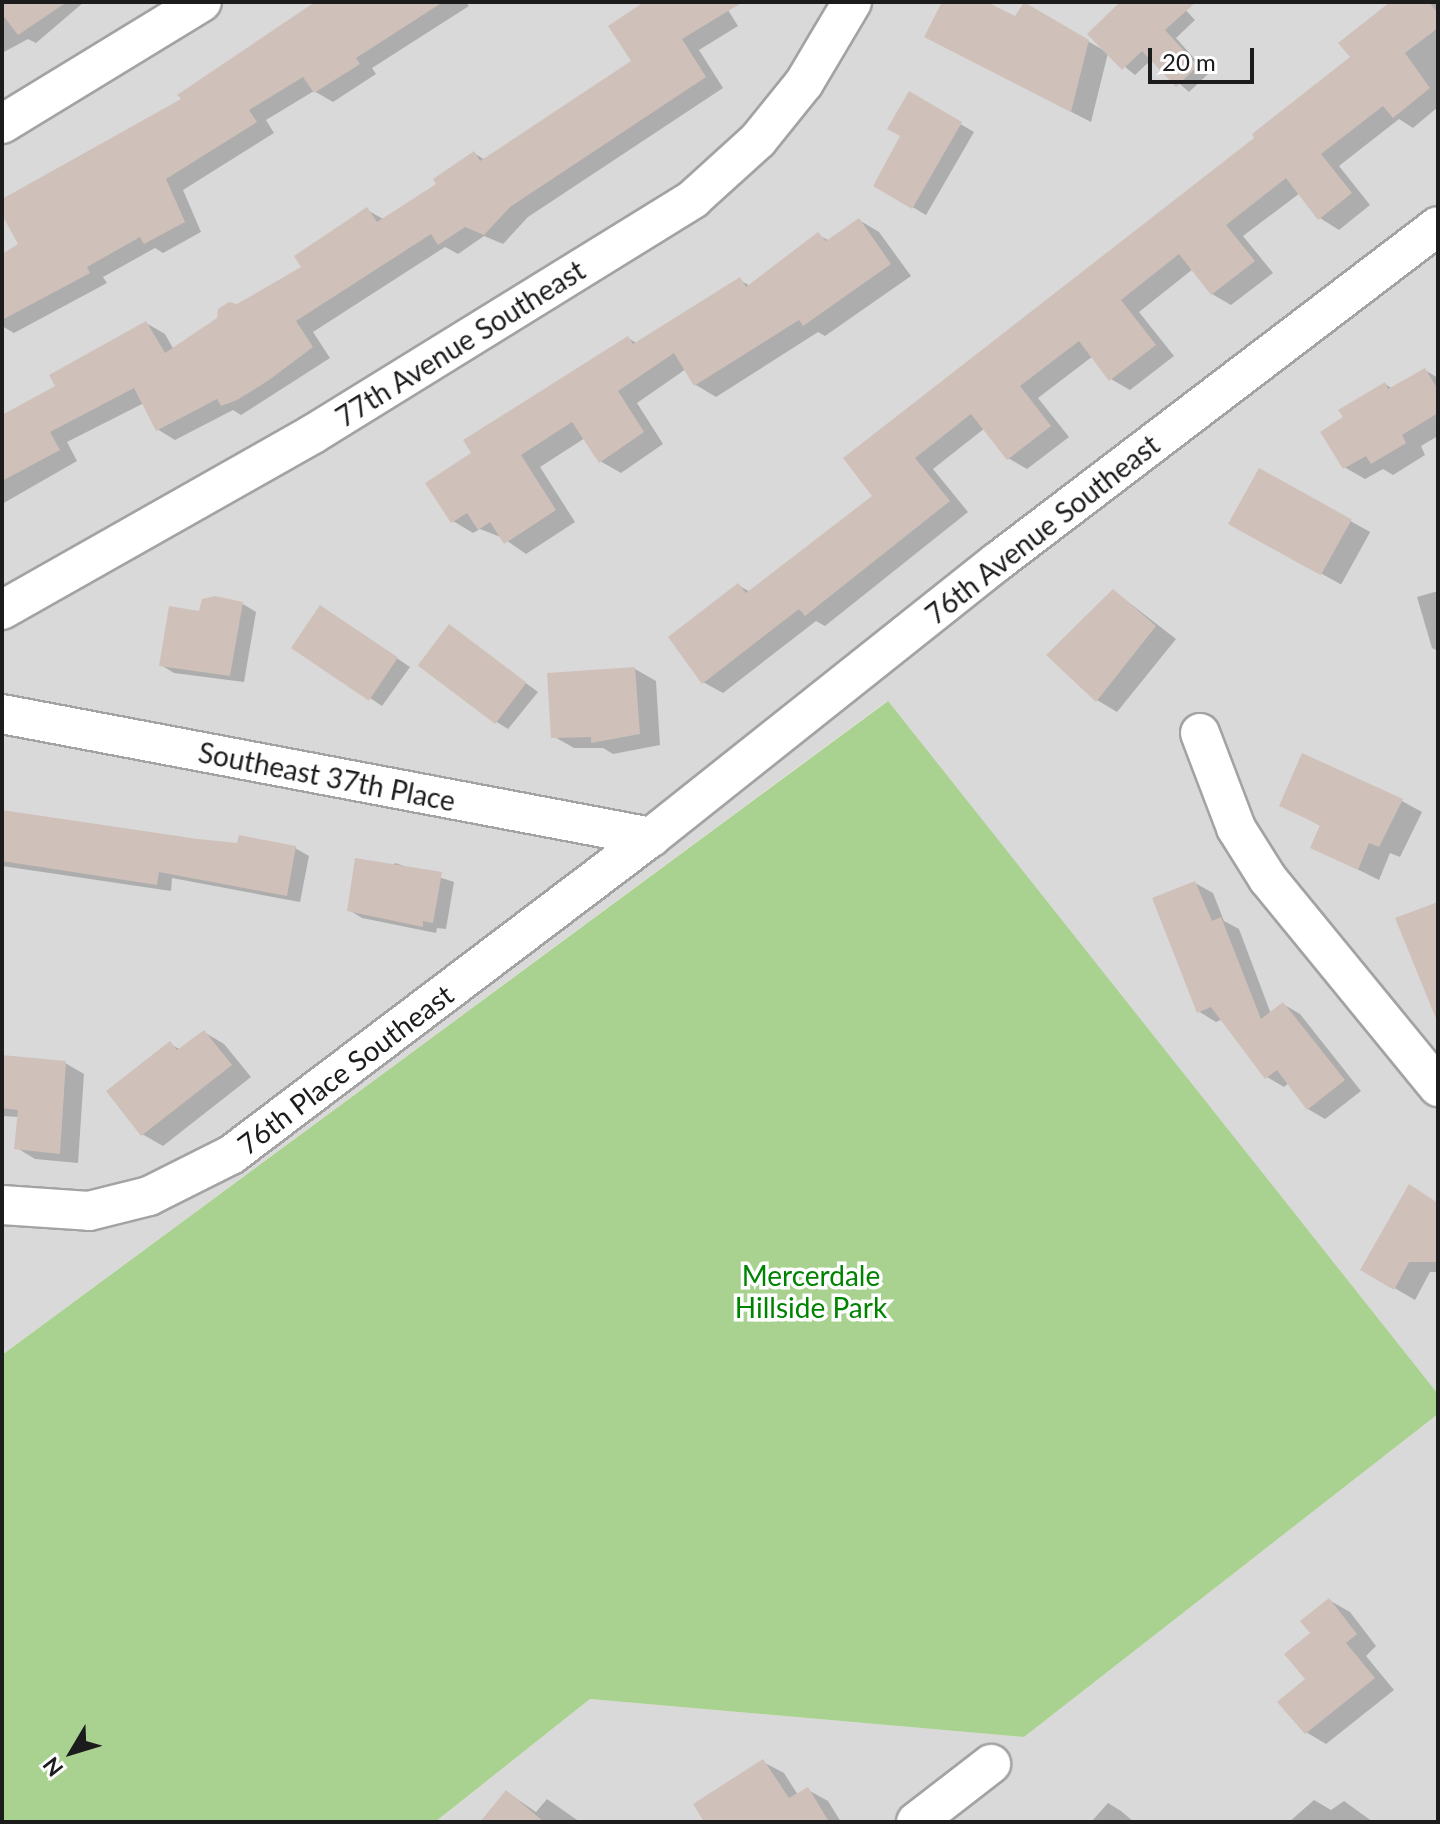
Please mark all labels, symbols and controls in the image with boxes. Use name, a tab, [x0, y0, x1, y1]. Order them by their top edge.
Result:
scale bar	[1152, 32, 1258, 82]
text: 20 m	[1162, 47, 1216, 76]
street label: 77th Avenue Southeast	[329, 252, 591, 434]
street label: 76th Avenue Southeast	[918, 427, 1166, 631]
street label: Southeast 37th Place	[196, 735, 458, 817]
street label: 76th Place Southeast	[231, 977, 459, 1161]
park label: Mercerdale Hillside Park	[735, 1258, 887, 1324]
north arrow	[32, 1712, 112, 1792]
text: N	[37, 1752, 69, 1782]

